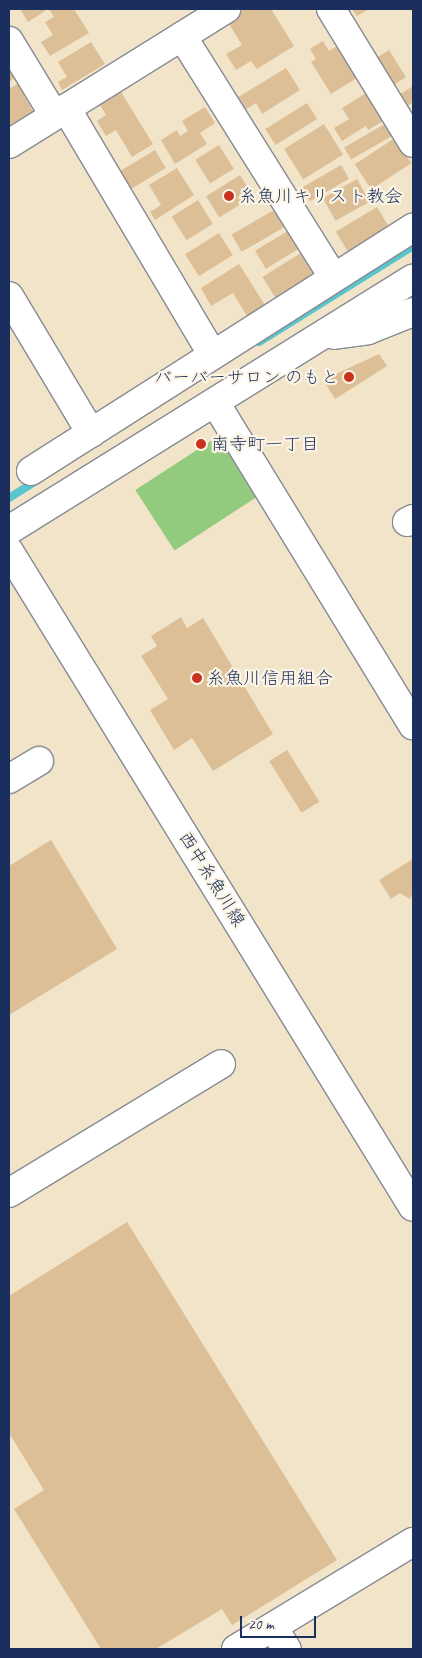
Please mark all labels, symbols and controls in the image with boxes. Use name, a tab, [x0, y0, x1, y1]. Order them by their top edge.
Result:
place label: 糸魚川キリスト教会	[239, 185, 401, 207]
marker: 糸魚川キリスト教会	[223, 190, 235, 202]
place label: バーバーサロン のもと	[155, 366, 339, 388]
marker: バーバーサロン のもと	[343, 371, 355, 383]
place label: 南寺町一丁目	[211, 433, 319, 455]
marker: 南寺町一丁目	[195, 438, 207, 450]
place label: 糸魚川信用組合	[207, 667, 333, 689]
marker: 糸魚川信用組合	[191, 672, 203, 684]
street label: 西中糸魚川線	[174, 827, 250, 931]
scale bar	[242, 1606, 318, 1638]
text: 20 m	[248, 1615, 274, 1634]

